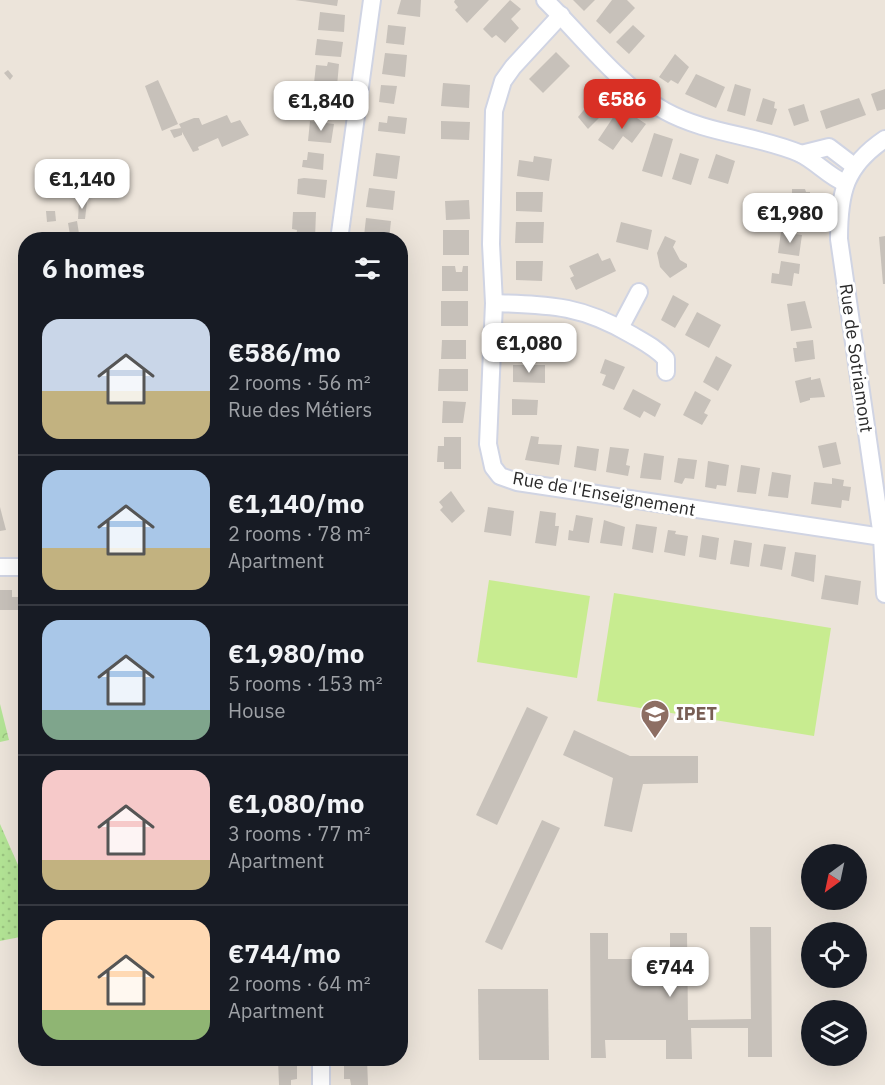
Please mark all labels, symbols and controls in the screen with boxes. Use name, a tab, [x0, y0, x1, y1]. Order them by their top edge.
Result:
pin: €586	[586, 79, 658, 130]
pin: €1,840	[272, 81, 370, 132]
text: €586	[598, 85, 646, 112]
text: €1,840	[288, 87, 354, 114]
pin: €1,140	[33, 159, 131, 210]
text: €1,140	[49, 165, 115, 192]
pin: €1,980	[741, 193, 839, 244]
text: €1,980	[757, 199, 823, 226]
text: 6 homes	[42, 251, 145, 285]
icon: filters	[351, 252, 384, 285]
street label: Rue de Sotriamont	[835, 282, 878, 434]
pin: €1,080	[480, 323, 578, 374]
text: €1,080	[496, 329, 562, 356]
text: €586/mo	[228, 335, 341, 369]
icon: home	[90, 343, 162, 415]
text: 2 rooms · 56 m²	[228, 369, 371, 396]
text: Rue des Métiers	[228, 396, 372, 423]
street label: Rue de l'Enseignement	[511, 466, 697, 521]
text: €1,140/mo	[228, 486, 364, 520]
icon: home	[90, 494, 162, 566]
text: 2 rooms · 78 m²	[228, 520, 371, 547]
text: Apartment	[228, 547, 324, 574]
text: €1,980/mo	[228, 636, 364, 670]
icon: home	[90, 644, 162, 716]
text: 5 rooms · 153 m²	[228, 670, 383, 697]
text: House	[228, 697, 285, 724]
school or university icon: IPET	[639, 698, 671, 740]
place label: IPET	[676, 702, 718, 725]
text: €1,080/mo	[228, 786, 364, 820]
icon: home	[90, 794, 162, 866]
text: 3 rooms · 77 m²	[228, 820, 371, 847]
north arrow	[801, 844, 867, 910]
map controls	[801, 844, 867, 1066]
text: Apartment	[228, 847, 324, 874]
button: locate	[801, 922, 867, 988]
text: €744/mo	[228, 936, 341, 970]
icon: home	[90, 944, 162, 1016]
pin: €744	[634, 947, 706, 998]
text: €744	[646, 953, 694, 980]
text: 2 rooms · 64 m²	[228, 970, 371, 997]
text: Apartment	[228, 997, 324, 1024]
button: layers	[801, 1000, 867, 1066]

